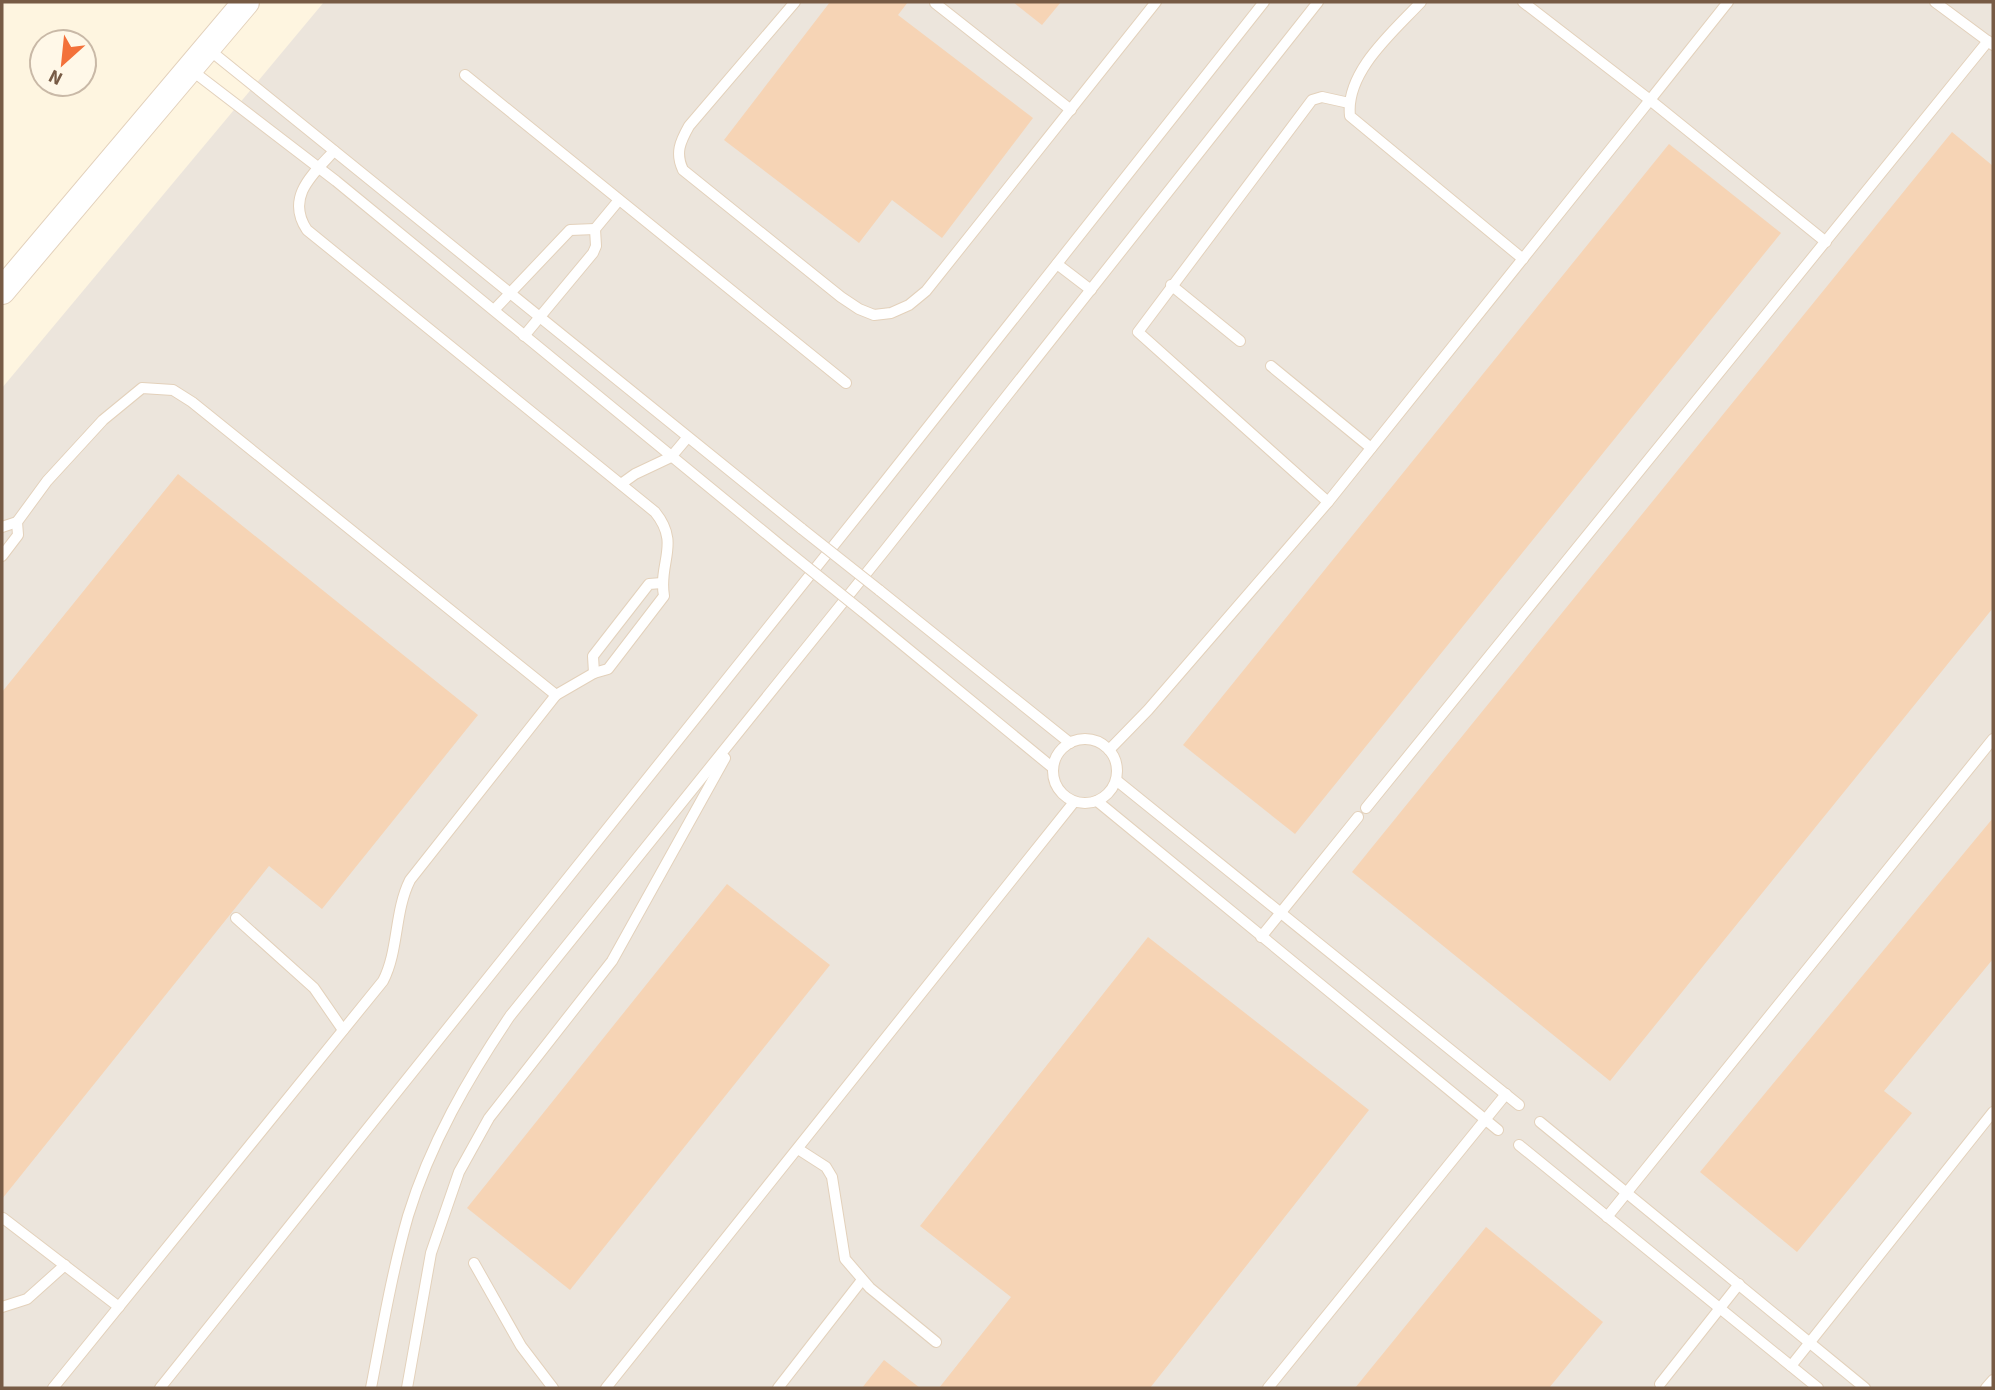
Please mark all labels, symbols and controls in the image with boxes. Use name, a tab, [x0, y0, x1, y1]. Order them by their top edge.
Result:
north arrow	[28, 28, 98, 98]
text: N	[44, 62, 68, 92]

